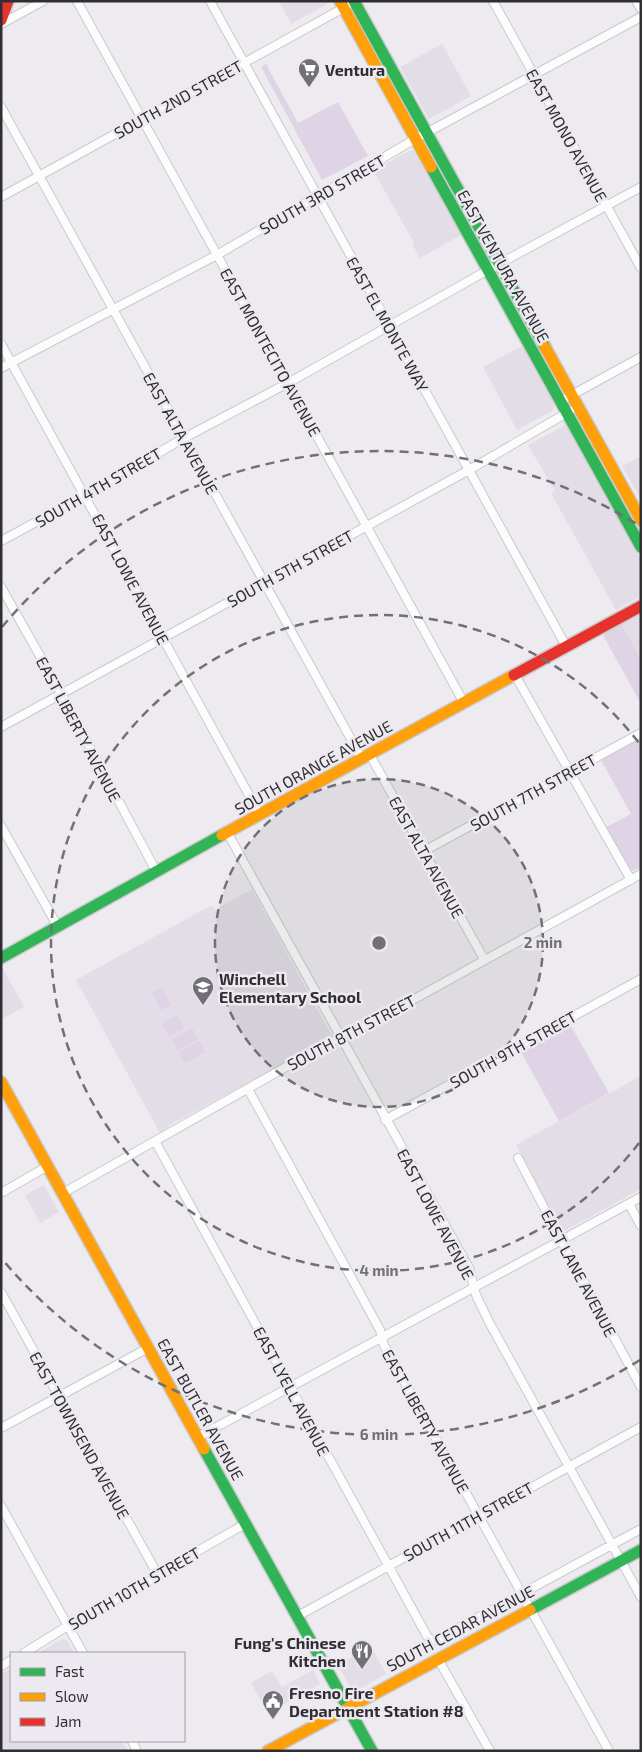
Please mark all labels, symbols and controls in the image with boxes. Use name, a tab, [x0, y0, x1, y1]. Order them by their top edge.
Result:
street label: SOUTH 2ND STREET	[111, 56, 245, 142]
supermarket icon: Ventura	[297, 57, 321, 88]
place label: Ventura	[325, 60, 385, 79]
street label: EAST MONO AVENUE	[523, 65, 612, 205]
street label: SOUTH 3RD STREET	[256, 150, 388, 238]
street label: EAST VENTURA AVENUE	[454, 186, 554, 346]
street label: EAST EL MONTE WAY	[343, 253, 433, 395]
street label: EAST MONTECITO AVENUE	[217, 264, 325, 440]
street label: EAST ALTA AVENUE	[140, 369, 222, 497]
street label: SOUTH 4TH STREET	[32, 443, 164, 531]
street label: EAST LOWE AVENUE	[88, 510, 174, 648]
street label: SOUTH 5TH STREET	[224, 525, 356, 611]
street label: EAST LIBERTY AVENUE	[33, 653, 125, 805]
street label: SOUTH ORANGE AVENUE	[231, 716, 395, 818]
street label: SOUTH 7TH STREET	[467, 750, 599, 834]
street label: EAST ALTA AVENUE	[386, 793, 468, 921]
text: 2 min	[524, 933, 562, 951]
centre of rings	[370, 934, 388, 952]
place label: Winchell Elementary School	[219, 969, 362, 1007]
school or university icon: Winchell Elementary School	[191, 975, 215, 1006]
street label: SOUTH 8TH STREET	[284, 990, 418, 1074]
street label: SOUTH 9TH STREET	[446, 1006, 580, 1092]
street label: EAST LOWE AVENUE	[393, 1145, 479, 1283]
street label: EAST LANE AVENUE	[538, 1206, 621, 1340]
text: 4 min	[359, 1261, 399, 1279]
street label: EAST LYELL AVENUE	[250, 1323, 334, 1459]
street label: EAST BUTLER AVENUE	[154, 1335, 248, 1483]
street label: EAST LIBERTY AVENUE	[379, 1346, 473, 1496]
street label: EAST TOWNSEND AVENUE	[26, 1348, 134, 1522]
text: 6 min	[360, 1425, 398, 1443]
street label: SOUTH 11TH STREET	[400, 1477, 536, 1565]
street label: SOUTH 10TH STREET	[65, 1543, 203, 1633]
street label: SOUTH CEDAR AVENUE	[383, 1581, 537, 1675]
place label: Fung's Chinese Kitchen	[234, 1633, 346, 1670]
restaurant icon: Fung's Chinese Kitchen	[350, 1639, 374, 1670]
legend	[10, 1652, 185, 1742]
text: Fast	[55, 1662, 85, 1680]
place label: Fresno Fire Department Station #8	[289, 1683, 464, 1720]
text: Slow	[55, 1687, 89, 1705]
public building icon: Fresno Fire Department Station #8	[261, 1689, 285, 1720]
text: Jam	[55, 1712, 81, 1730]

